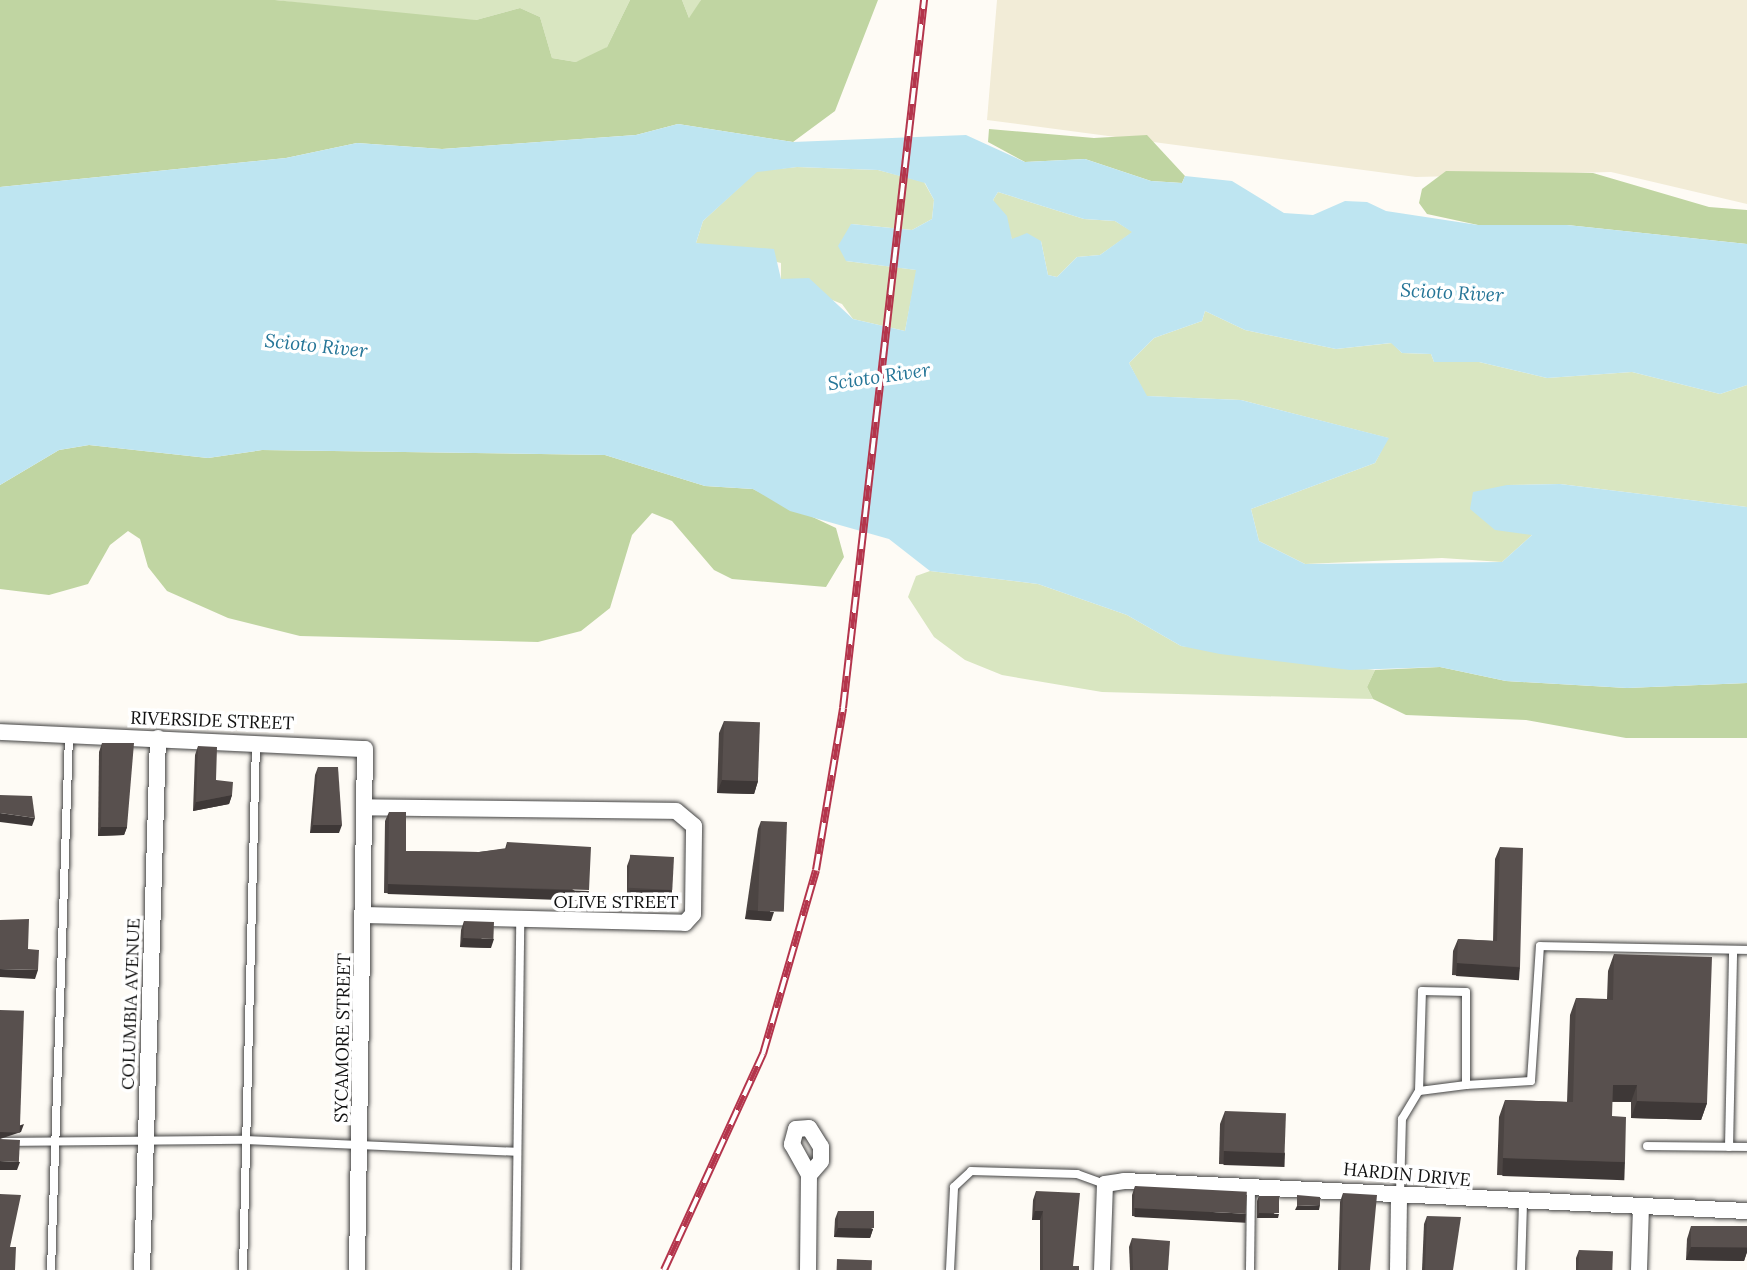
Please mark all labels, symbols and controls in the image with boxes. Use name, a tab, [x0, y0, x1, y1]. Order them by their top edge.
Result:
water label: Scioto River	[1400, 279, 1504, 307]
water label: Scioto River	[263, 329, 369, 363]
water label: Scioto River	[826, 359, 932, 395]
street label: RIVERSIDE STREET	[130, 707, 294, 735]
street label: OLIVE STREET	[553, 891, 679, 913]
street label: COLUMBIA AVENUE	[117, 918, 145, 1090]
street label: SYCAMORE STREET	[331, 953, 355, 1123]
street label: HARDIN DRIVE	[1342, 1159, 1472, 1191]

